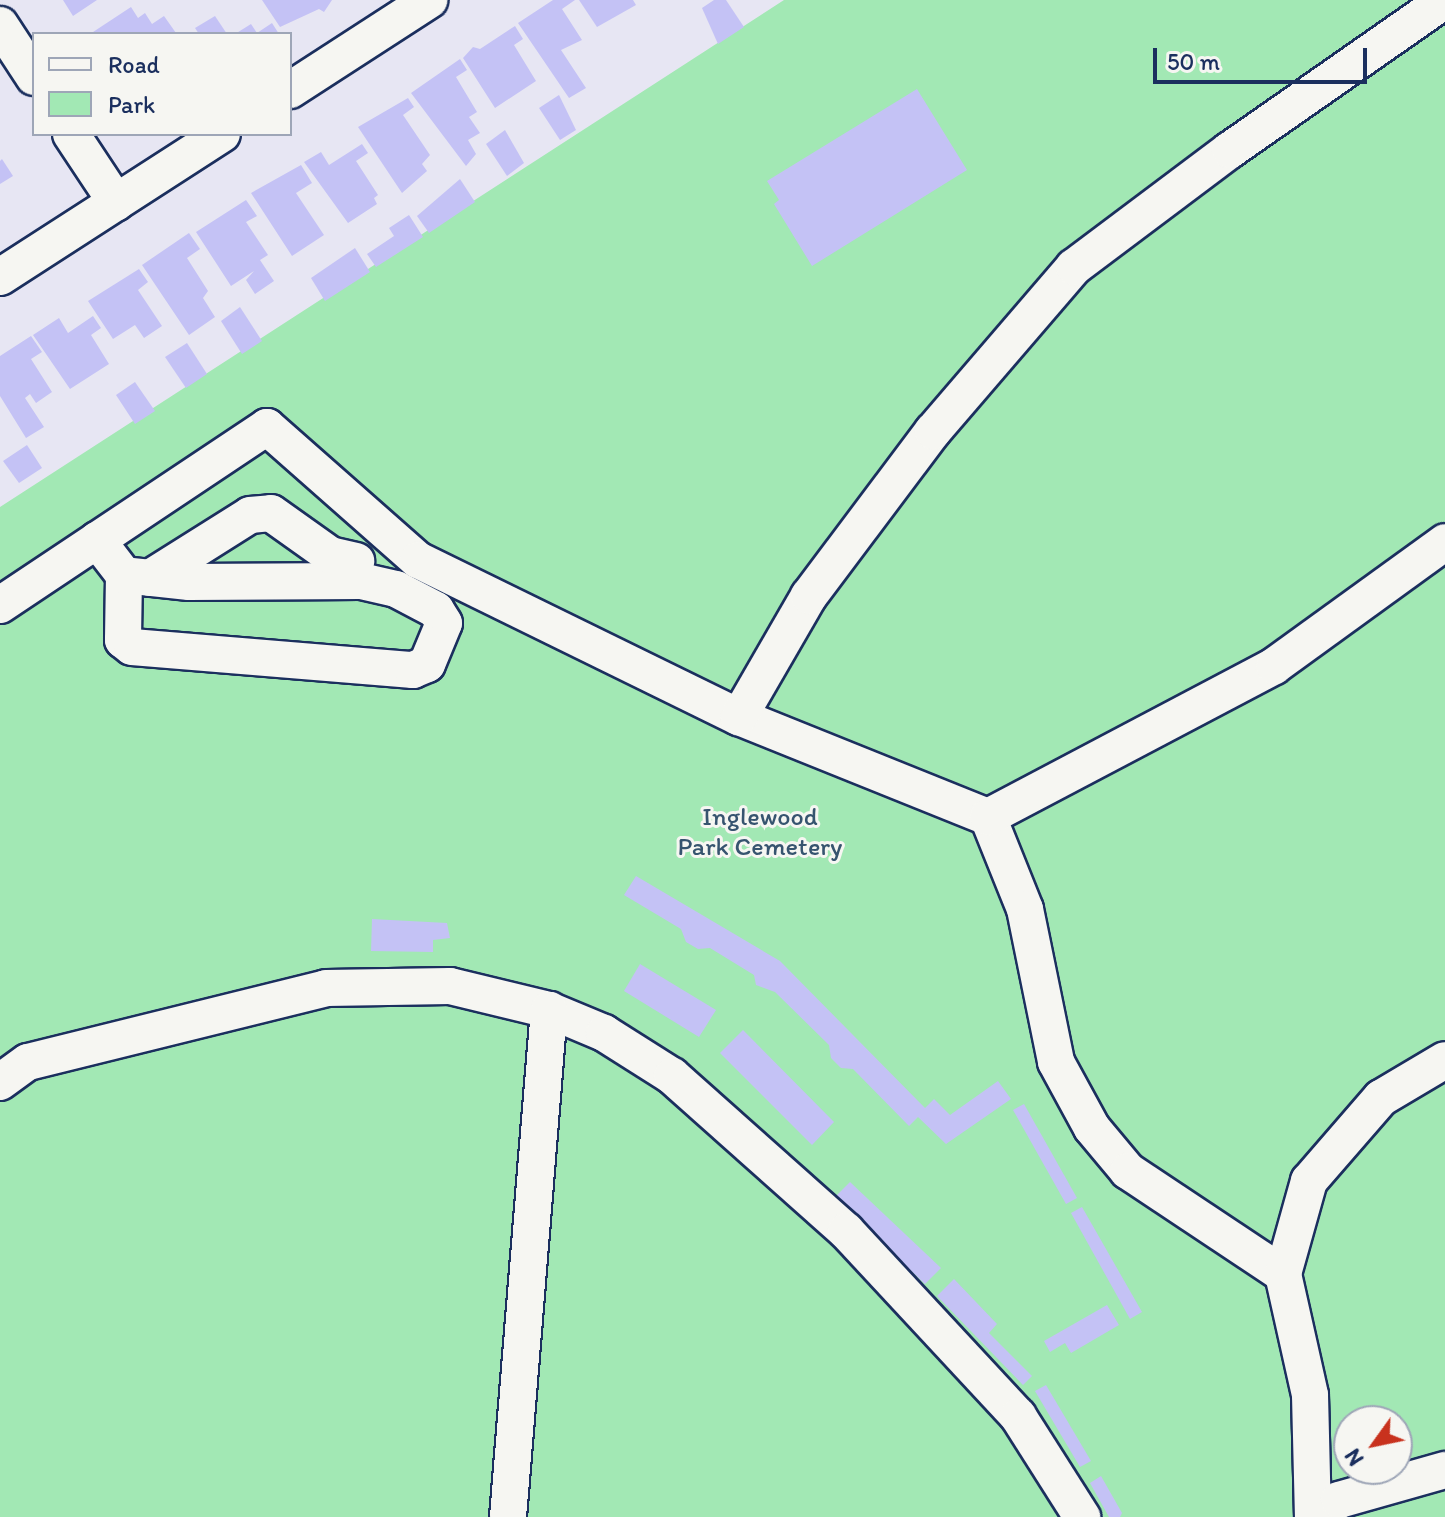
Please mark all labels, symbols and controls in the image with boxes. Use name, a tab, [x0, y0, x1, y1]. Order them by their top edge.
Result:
legend	[32, 32, 292, 136]
scale bar	[1157, 32, 1371, 82]
text: 50 m	[1167, 47, 1220, 76]
text: Road	[108, 50, 160, 79]
text: Park	[108, 90, 155, 119]
park label: Inglewood Park Cemetery	[677, 801, 843, 862]
north arrow	[1333, 1405, 1413, 1485]
text: N	[1339, 1444, 1370, 1471]

